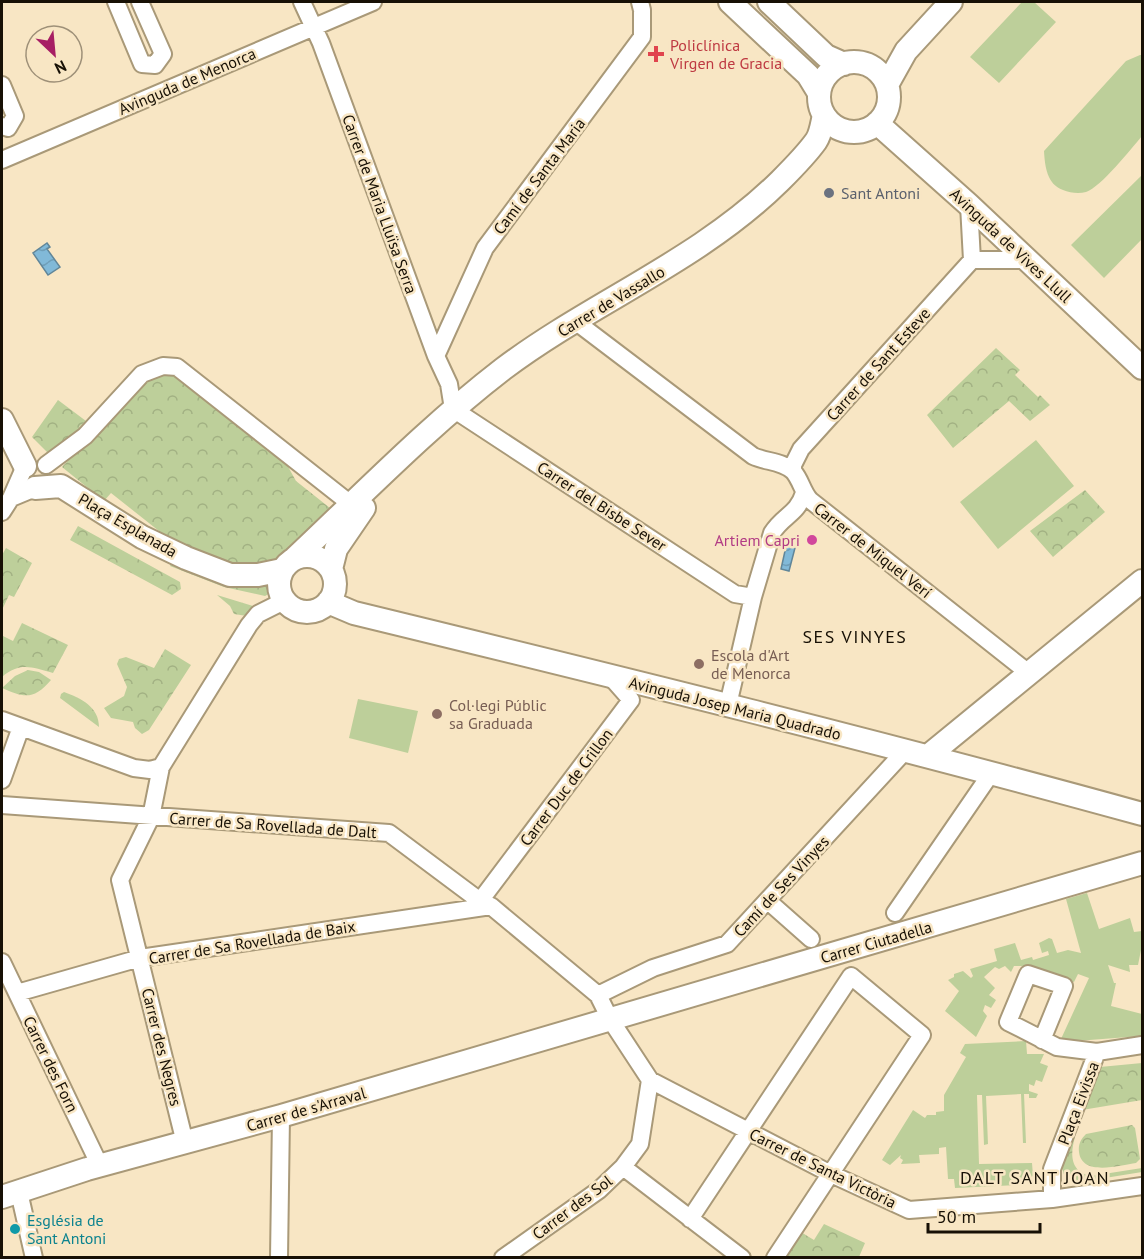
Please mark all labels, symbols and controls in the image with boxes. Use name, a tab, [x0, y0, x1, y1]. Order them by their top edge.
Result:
north arrow	[24, 24, 84, 84]
place label: Policlínica Virgen de Gracia	[669, 35, 782, 73]
street label: Avinguda de Menorca	[115, 43, 259, 119]
marker: Policlínica Virgen de Gracia	[647, 45, 665, 63]
text: N	[51, 56, 70, 79]
street label: Carrer de Maria Lluïsa Serra	[338, 112, 422, 296]
street label: Camí de Santa Maria	[489, 114, 589, 238]
place label: Sant Antoni	[841, 183, 920, 203]
street label: Avinguda de Vives Llull	[946, 183, 1076, 307]
marker: Sant Antoni	[822, 186, 836, 200]
street label: Carrer de Vassallo	[554, 261, 668, 341]
street label: Carrer de Sant Esteve	[822, 303, 934, 425]
street label: Carrer del Bisbe Sever	[534, 457, 671, 556]
street label: Plaça Esplanada	[75, 489, 181, 561]
street label: Carrer de Miquel Verí	[810, 498, 936, 602]
place label: Artiem Capri	[714, 530, 800, 550]
marker: Artiem Capri	[805, 533, 819, 547]
district label: SES VINYES	[803, 625, 907, 648]
place label: Escola d'Art de Menorca	[711, 645, 791, 683]
marker: Escola d'Art de Menorca	[692, 657, 706, 671]
street label: Avinguda Josep Maria Quadrado	[627, 672, 843, 744]
place label: Col·legi Públic sa Graduada	[449, 695, 547, 733]
marker: Col·legi Públic sa Graduada	[430, 707, 444, 721]
street label: Carrer Duc de Crillon	[515, 724, 617, 850]
street label: Carrer de Sa Rovellada de Dalt	[169, 808, 378, 842]
street label: Camí de Ses Vinyes	[729, 831, 833, 941]
street label: Carrer de Sa Rovellada de Baix	[147, 916, 357, 968]
street label: Carrer Ciutadella	[818, 917, 934, 967]
street label: Carrer des Negres	[138, 986, 186, 1108]
street label: Carrer des Forn	[19, 1013, 83, 1115]
street label: Plaça Eivissa	[1053, 1059, 1103, 1147]
street label: Carrer de s'Arraval	[244, 1082, 368, 1136]
street label: Carrer de Santa Victòria	[746, 1124, 900, 1212]
district label: DALT SANT JOAN	[960, 1166, 1110, 1189]
street label: Carrer des Sol	[528, 1170, 616, 1244]
scale bar	[928, 1196, 1040, 1234]
text: 50 m	[937, 1205, 976, 1228]
place label: Església de Sant Antoni	[27, 1210, 106, 1248]
marker: Església de Sant Antoni	[8, 1222, 22, 1236]

